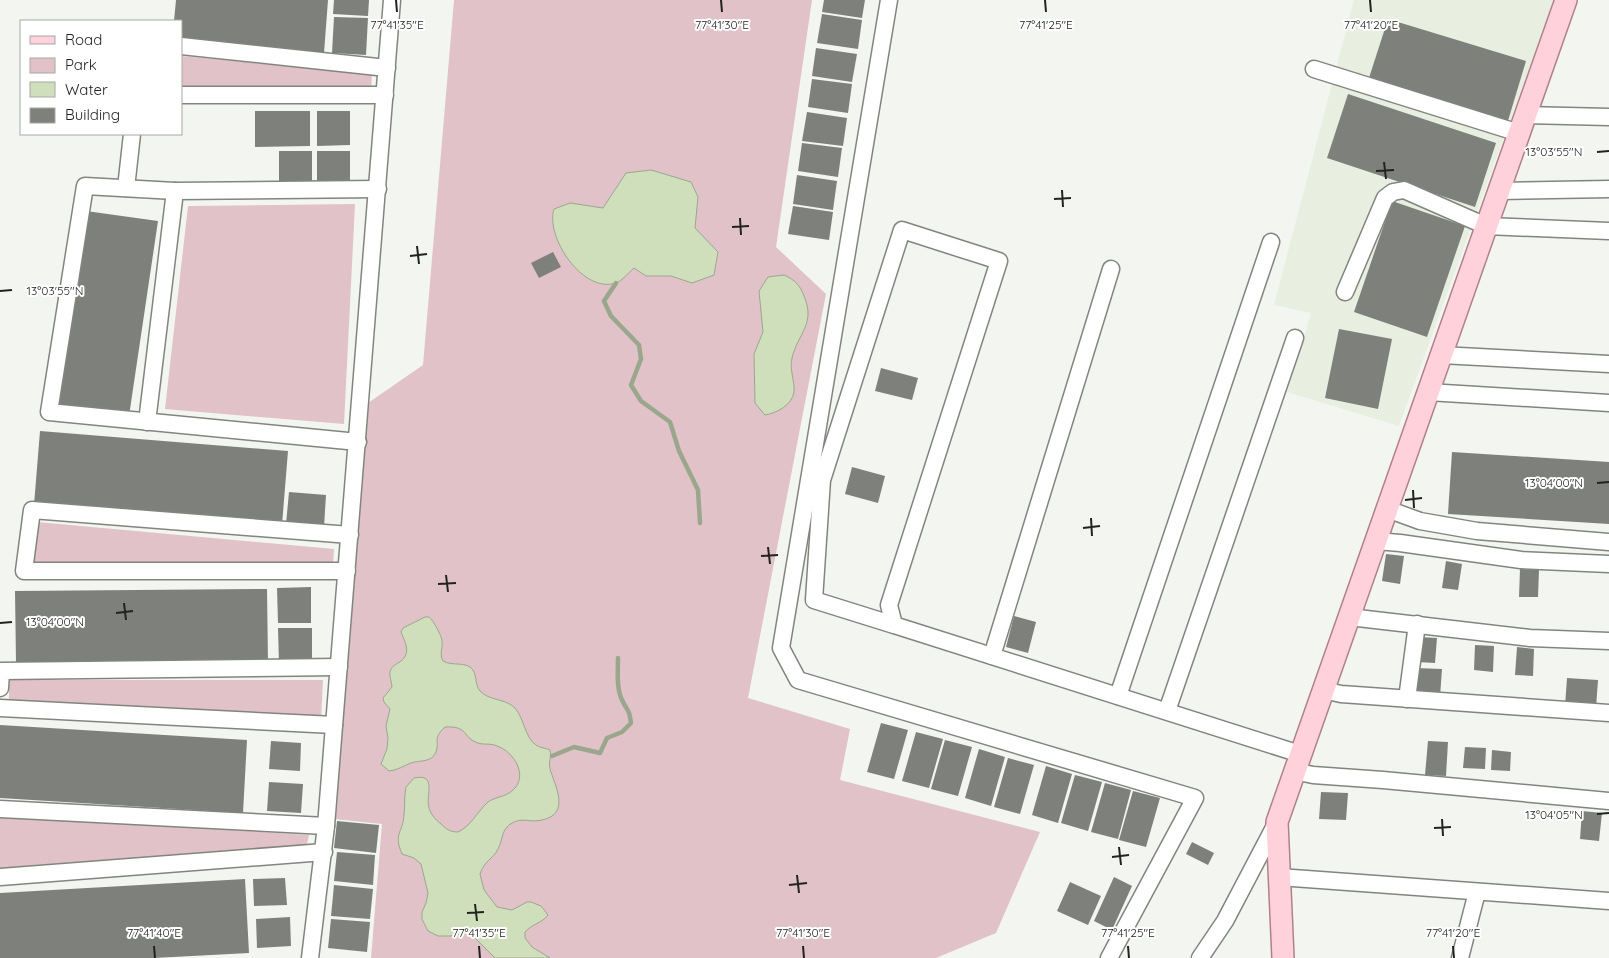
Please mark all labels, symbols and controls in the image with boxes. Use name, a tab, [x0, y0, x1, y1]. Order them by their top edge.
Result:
text: 77°41'35"E	[370, 17, 424, 32]
text: 77°41'30"E	[695, 17, 749, 32]
text: 77°41'25"E	[1019, 17, 1073, 32]
text: 77°41'20"E	[1344, 17, 1398, 32]
legend	[20, 20, 182, 135]
text: Road	[65, 30, 102, 49]
text: Park	[65, 55, 97, 74]
text: Water	[65, 80, 108, 99]
text: Building	[65, 105, 120, 124]
text: 13°03'55"N	[1526, 144, 1582, 159]
text: 13°03'55"N	[27, 283, 83, 298]
text: 13°04'00"N	[1525, 475, 1583, 490]
text: 13°04'00"N	[26, 614, 84, 629]
text: 13°04'05"N	[1525, 807, 1583, 822]
text: 77°41'40"E	[127, 925, 181, 940]
text: 77°41'35"E	[452, 925, 506, 940]
text: 77°41'30"E	[776, 925, 830, 940]
text: 77°41'25"E	[1101, 925, 1155, 940]
text: 77°41'20"E	[1426, 925, 1480, 940]

